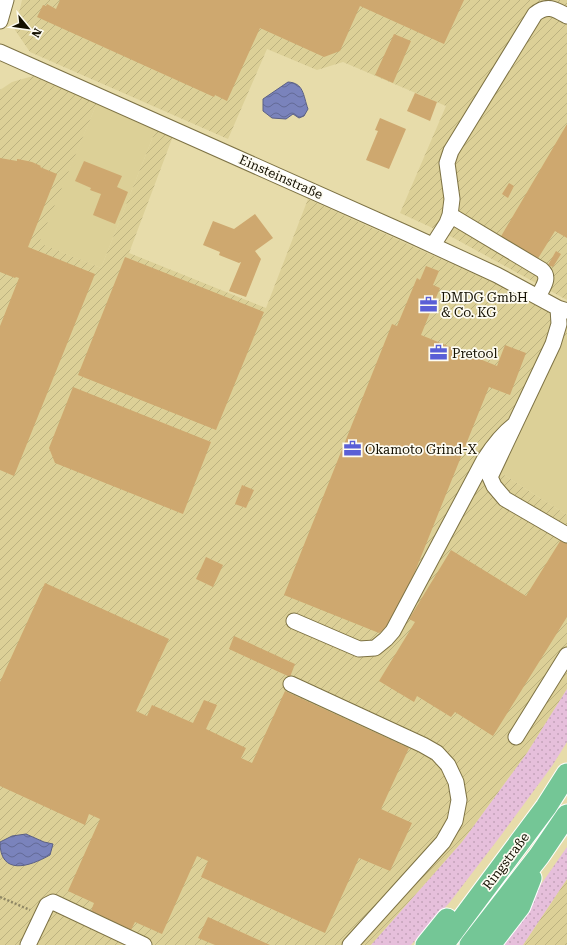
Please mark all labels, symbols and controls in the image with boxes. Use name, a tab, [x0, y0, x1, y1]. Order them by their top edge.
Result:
north arrow	[8, 8, 48, 48]
text: N	[28, 26, 44, 40]
street label: Einsteinstraße	[237, 152, 325, 202]
place label: DMDG GmbH & Co. KG	[441, 290, 528, 320]
office icon: DMDG GmbH & Co. KG	[418, 294, 438, 314]
office icon: Pretool	[429, 343, 449, 363]
place label: Pretool	[452, 346, 497, 361]
office icon: Okamoto Grind-X	[342, 439, 362, 459]
place label: Okamoto Grind-X	[365, 442, 478, 457]
street label: Ringstraße	[480, 830, 532, 892]

